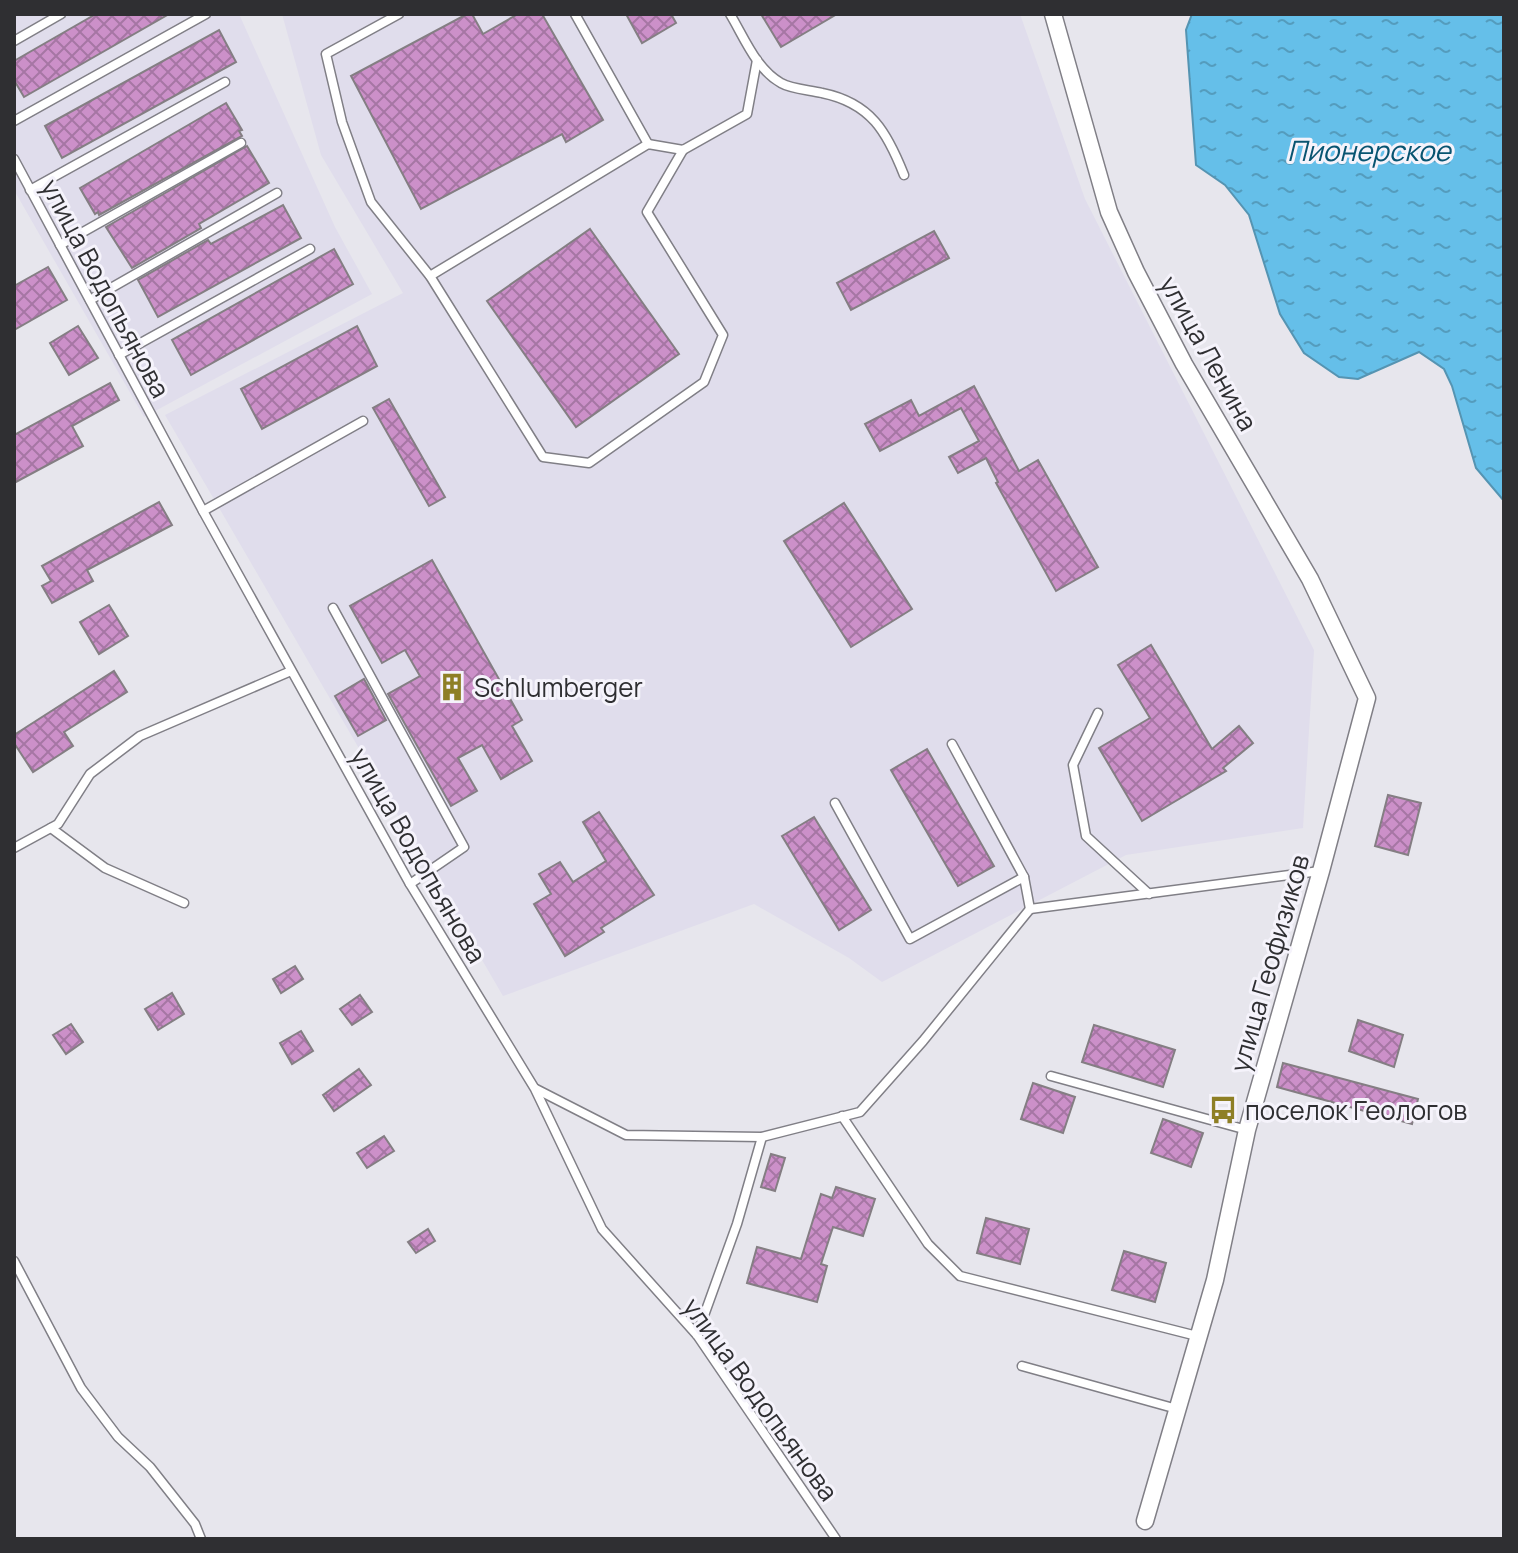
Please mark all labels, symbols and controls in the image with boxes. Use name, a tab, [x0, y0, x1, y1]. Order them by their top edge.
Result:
water label: Пионерское	[1287, 131, 1452, 169]
street label: улица Водопьянова	[33, 172, 179, 404]
street label: улица Ленина	[1152, 269, 1266, 437]
place label: Schlumberger	[474, 669, 643, 705]
building icon: Schlumberger	[437, 672, 467, 702]
street label: улица Водопьянова	[343, 741, 495, 969]
street label: улица Геофизиков	[1221, 850, 1317, 1076]
place label: поселок Геологов	[1245, 1092, 1467, 1128]
bus stop icon: поселок Геологов	[1208, 1095, 1238, 1125]
street label: улица Водопьянова	[675, 1290, 847, 1508]

